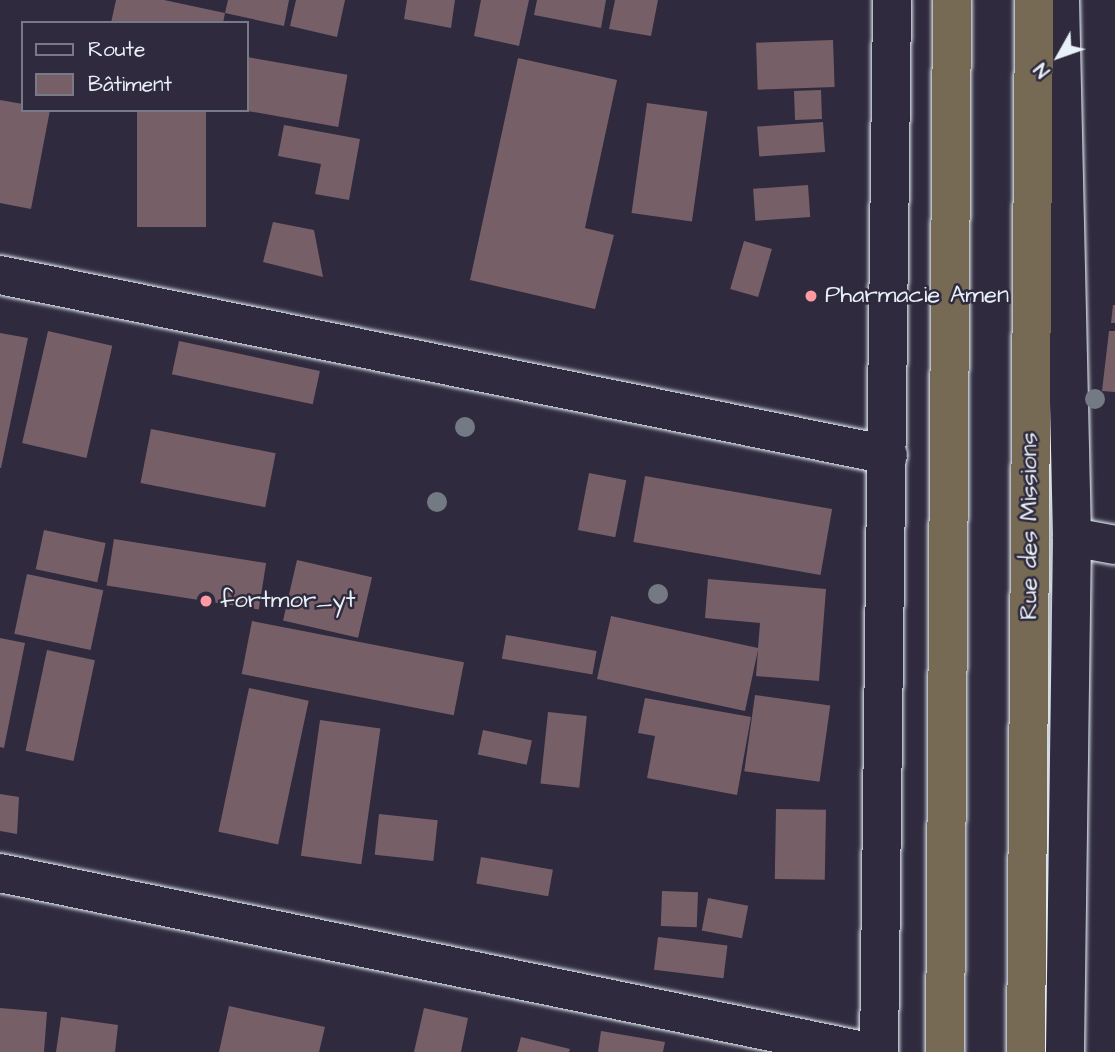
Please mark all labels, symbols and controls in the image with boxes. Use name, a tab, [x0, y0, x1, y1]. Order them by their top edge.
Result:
legend	[21, 21, 248, 112]
north arrow	[1024, 21, 1094, 91]
text: Route	[88, 35, 145, 64]
text: N	[1028, 57, 1057, 83]
text: Bâtiment	[88, 70, 172, 99]
place label: Pharmacie Amen	[825, 282, 1009, 310]
marker: Pharmacie Amen	[803, 288, 819, 304]
street label: Rue des Missions	[1016, 432, 1044, 620]
place label: fortmor_yt	[220, 587, 355, 615]
marker: fortmor_yt	[198, 593, 214, 609]

